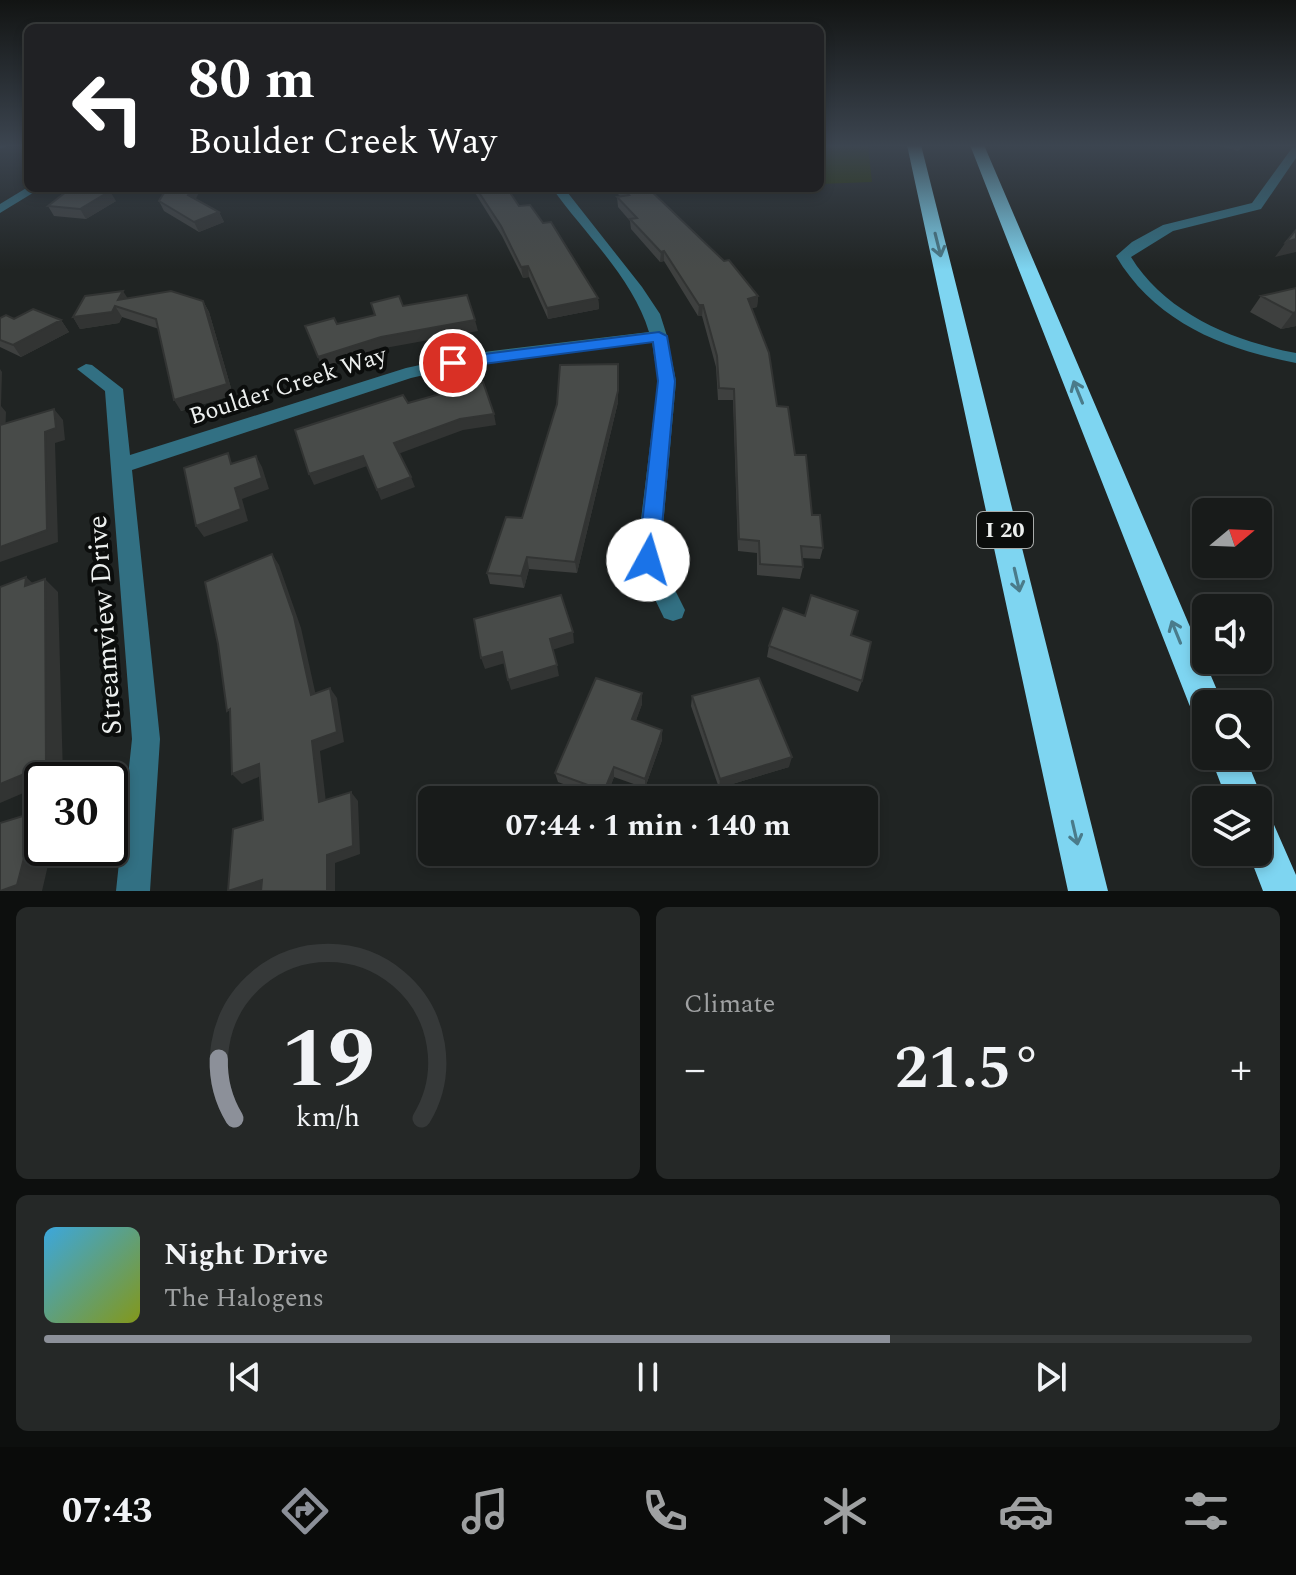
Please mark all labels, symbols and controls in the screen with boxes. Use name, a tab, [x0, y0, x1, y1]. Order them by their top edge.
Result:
text: 80 m	[188, 38, 315, 123]
icon: left	[56, 56, 160, 160]
text: Boulder Creek Way	[188, 115, 497, 170]
one-way arrow	[931, 232, 946, 257]
pin	[419, 329, 487, 397]
street label: Boulder Creek Way	[185, 337, 393, 435]
icon: arrive	[431, 341, 475, 385]
one-way arrow	[1069, 380, 1084, 405]
north arrow	[1192, 498, 1272, 578]
map controls	[1192, 498, 1272, 866]
road number: I 20	[977, 512, 1033, 548]
street label: Streamview Drive	[76, 514, 134, 736]
position arrow	[606, 518, 690, 602]
one-way arrow	[1010, 567, 1025, 592]
button: sound	[1192, 594, 1272, 674]
one-way arrow	[1168, 620, 1183, 645]
button: search	[1192, 690, 1272, 770]
speed limit sign: 30	[24, 762, 128, 866]
button: layers	[1192, 786, 1272, 866]
text: 07:44 · 1 min · 140 m	[505, 803, 791, 849]
one-way arrow	[1068, 820, 1083, 846]
text: Climate	[684, 984, 775, 1024]
text: 19	[281, 997, 375, 1124]
text: 21.5°	[894, 1023, 1042, 1115]
text: −	[684, 1036, 706, 1103]
text: +	[1230, 1036, 1252, 1103]
text: km/h	[296, 1096, 360, 1139]
text: Night Drive	[164, 1232, 328, 1278]
text: The Halogens	[164, 1278, 324, 1318]
icon: previous	[223, 1355, 267, 1399]
icon: pause	[626, 1355, 670, 1399]
icon: next	[1029, 1355, 1073, 1399]
icon: directions	[277, 1483, 333, 1539]
icon: music	[457, 1483, 513, 1539]
icon: phone	[637, 1483, 693, 1539]
icon: climate	[817, 1483, 873, 1539]
icon: car	[998, 1483, 1054, 1539]
icon: filters	[1178, 1483, 1234, 1539]
text: 07:43	[62, 1484, 153, 1539]

